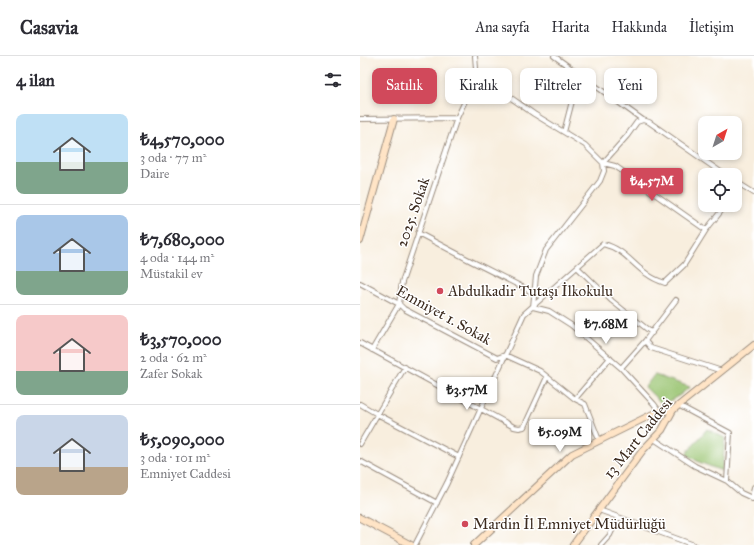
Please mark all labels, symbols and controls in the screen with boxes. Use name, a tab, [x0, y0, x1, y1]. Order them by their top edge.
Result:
text: Casavia	[20, 16, 78, 39]
text: Ana sayfa	[476, 19, 529, 36]
text: Harita	[551, 19, 589, 36]
text: Hakkında	[611, 19, 667, 36]
text: İletişim	[689, 19, 734, 36]
chip: Satılık	[372, 68, 437, 104]
chip: Kiralık	[445, 68, 512, 104]
chip: Filtreler	[520, 68, 596, 104]
chip: Yeni	[604, 68, 657, 104]
icon: filters	[322, 69, 344, 91]
text: 4 ilan	[16, 70, 55, 91]
north arrow	[698, 116, 742, 160]
map controls	[698, 116, 742, 212]
text: ₺4,570,000	[140, 129, 225, 150]
icon: home	[48, 130, 96, 178]
text: 3 oda · 77 m²	[140, 150, 206, 166]
text: Daire	[140, 166, 170, 182]
pin: ₺4.57M	[619, 168, 685, 202]
button: locate	[698, 168, 742, 212]
text: ₺4.57M	[630, 173, 674, 189]
street label: 2025. Sokak	[393, 175, 433, 249]
text: ₺7,680,000	[140, 229, 225, 250]
icon: home	[48, 231, 96, 279]
text: 4 oda · 144 m²	[140, 250, 214, 266]
text: Müstakil ev	[140, 266, 203, 282]
street label: Emniyet 1. Sokak	[393, 281, 495, 349]
place label: Abdulkadir Tutaşı İlkokulu	[447, 282, 613, 300]
marker: Abdulkadir Tutaşı İlkokulu	[435, 286, 445, 296]
pin: ₺7.68M	[573, 311, 639, 345]
text: ₺7.68M	[584, 316, 628, 332]
text: ₺3,570,000	[140, 329, 222, 350]
icon: home	[48, 331, 96, 379]
text: 2 oda · 62 m²	[140, 350, 207, 366]
text: Zafer Sokak	[140, 366, 203, 382]
pin: ₺3.57M	[434, 377, 500, 411]
text: ₺3.57M	[446, 382, 488, 398]
street label: 13 Mart Caddesi	[600, 394, 676, 482]
pin: ₺5.09M	[527, 419, 593, 453]
text: ₺5.09M	[538, 424, 582, 440]
text: ₺5,090,000	[140, 429, 225, 450]
icon: home	[48, 431, 96, 479]
text: 3 oda · 101 m²	[140, 450, 210, 466]
text: Emniyet Caddesi	[140, 466, 231, 482]
place label: Mardin İl Emniyet Müdürlüğü	[473, 515, 666, 533]
marker: Mardin İl Emniyet Müdürlüğü	[460, 519, 470, 529]

